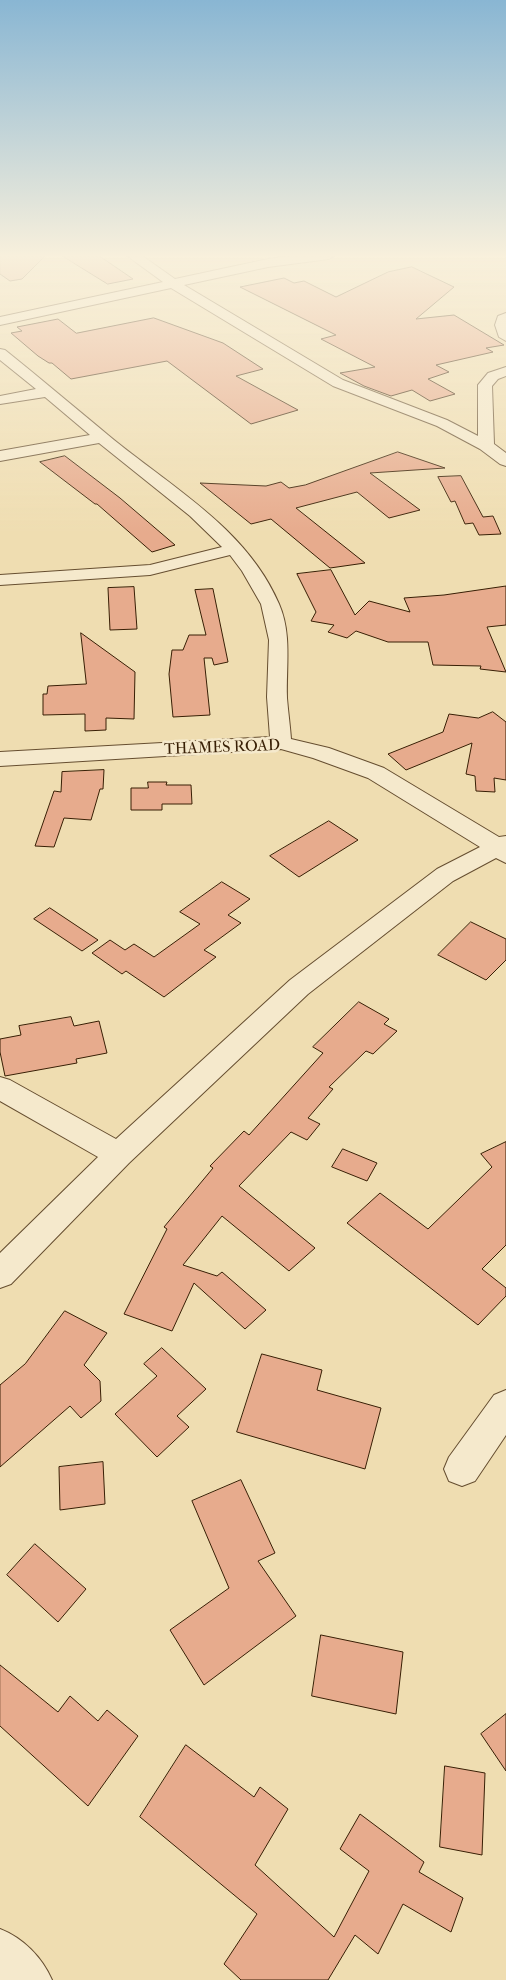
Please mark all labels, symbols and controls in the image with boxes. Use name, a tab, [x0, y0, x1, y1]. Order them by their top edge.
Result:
street label: THAMES ROAD	[164, 736, 280, 760]

